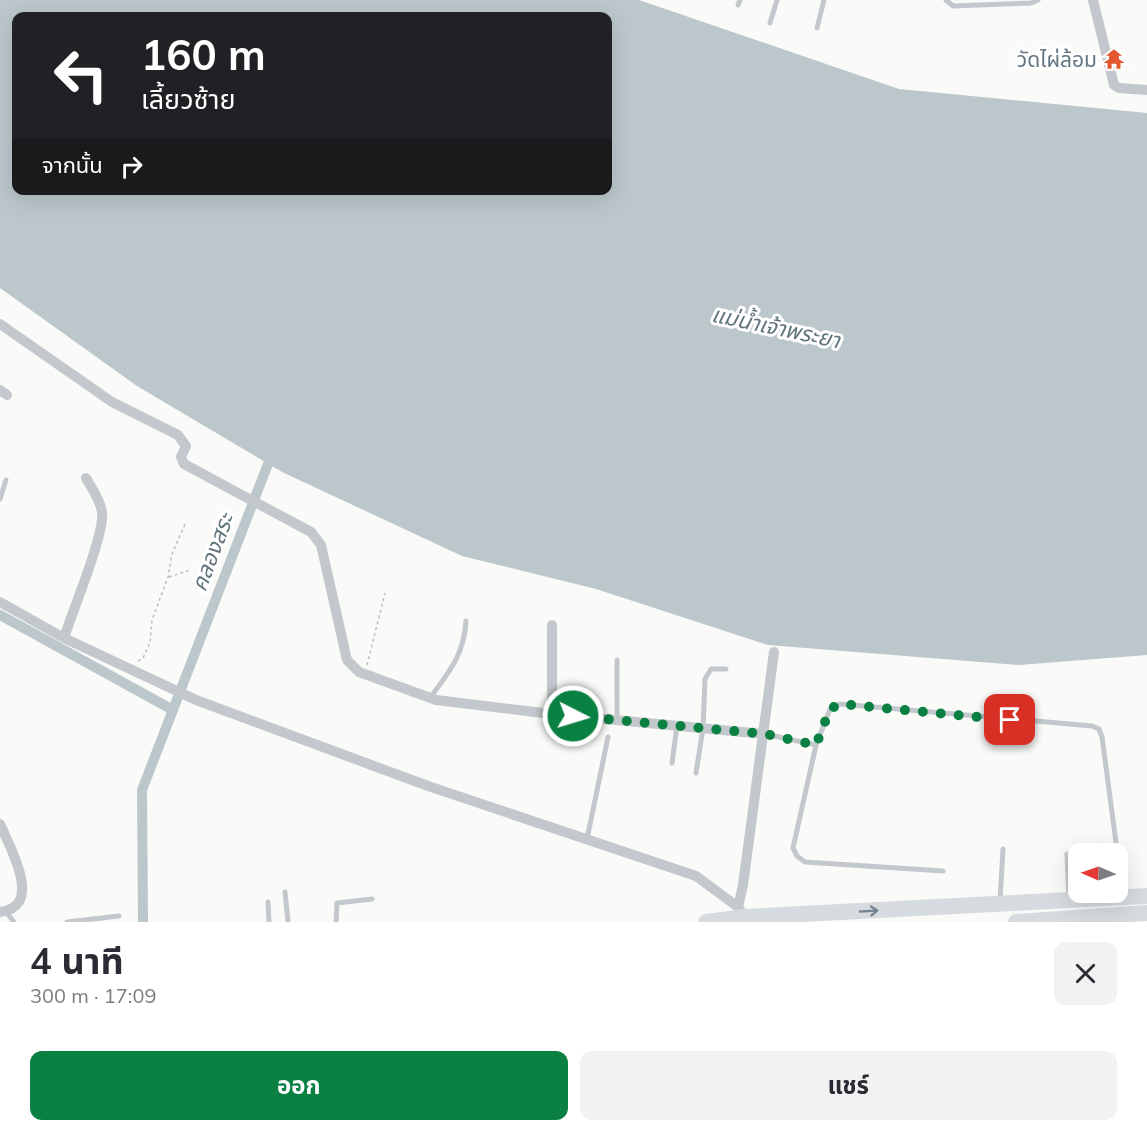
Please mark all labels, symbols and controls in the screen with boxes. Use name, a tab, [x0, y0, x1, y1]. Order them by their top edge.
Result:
text: 160 m	[141, 28, 266, 81]
icon: left	[42, 36, 120, 114]
place label: วัดไผ่ล้อม	[1017, 46, 1097, 72]
temple icon: วัดไผ่ล้อม	[1102, 47, 1126, 71]
text: เลี้ยวซ้าย	[141, 82, 235, 116]
icon: right	[115, 150, 148, 183]
text: จากนั้น	[42, 151, 103, 179]
water label: แม่น้ำเจ้าพระยา	[709, 299, 844, 354]
water label: คลองสระ	[184, 508, 240, 595]
position arrow	[541, 684, 605, 748]
pin	[984, 694, 1035, 745]
icon: arrive	[993, 703, 1026, 736]
north arrow	[1068, 843, 1128, 903]
map controls	[1068, 843, 1128, 903]
one-way arrow	[859, 905, 879, 916]
text: 4 นาที	[30, 938, 124, 983]
button: close	[1054, 942, 1117, 1005]
text: 300 m · 17:09	[30, 983, 156, 1008]
button: ออก	[30, 1051, 568, 1120]
button: แชร์	[580, 1051, 1117, 1120]

